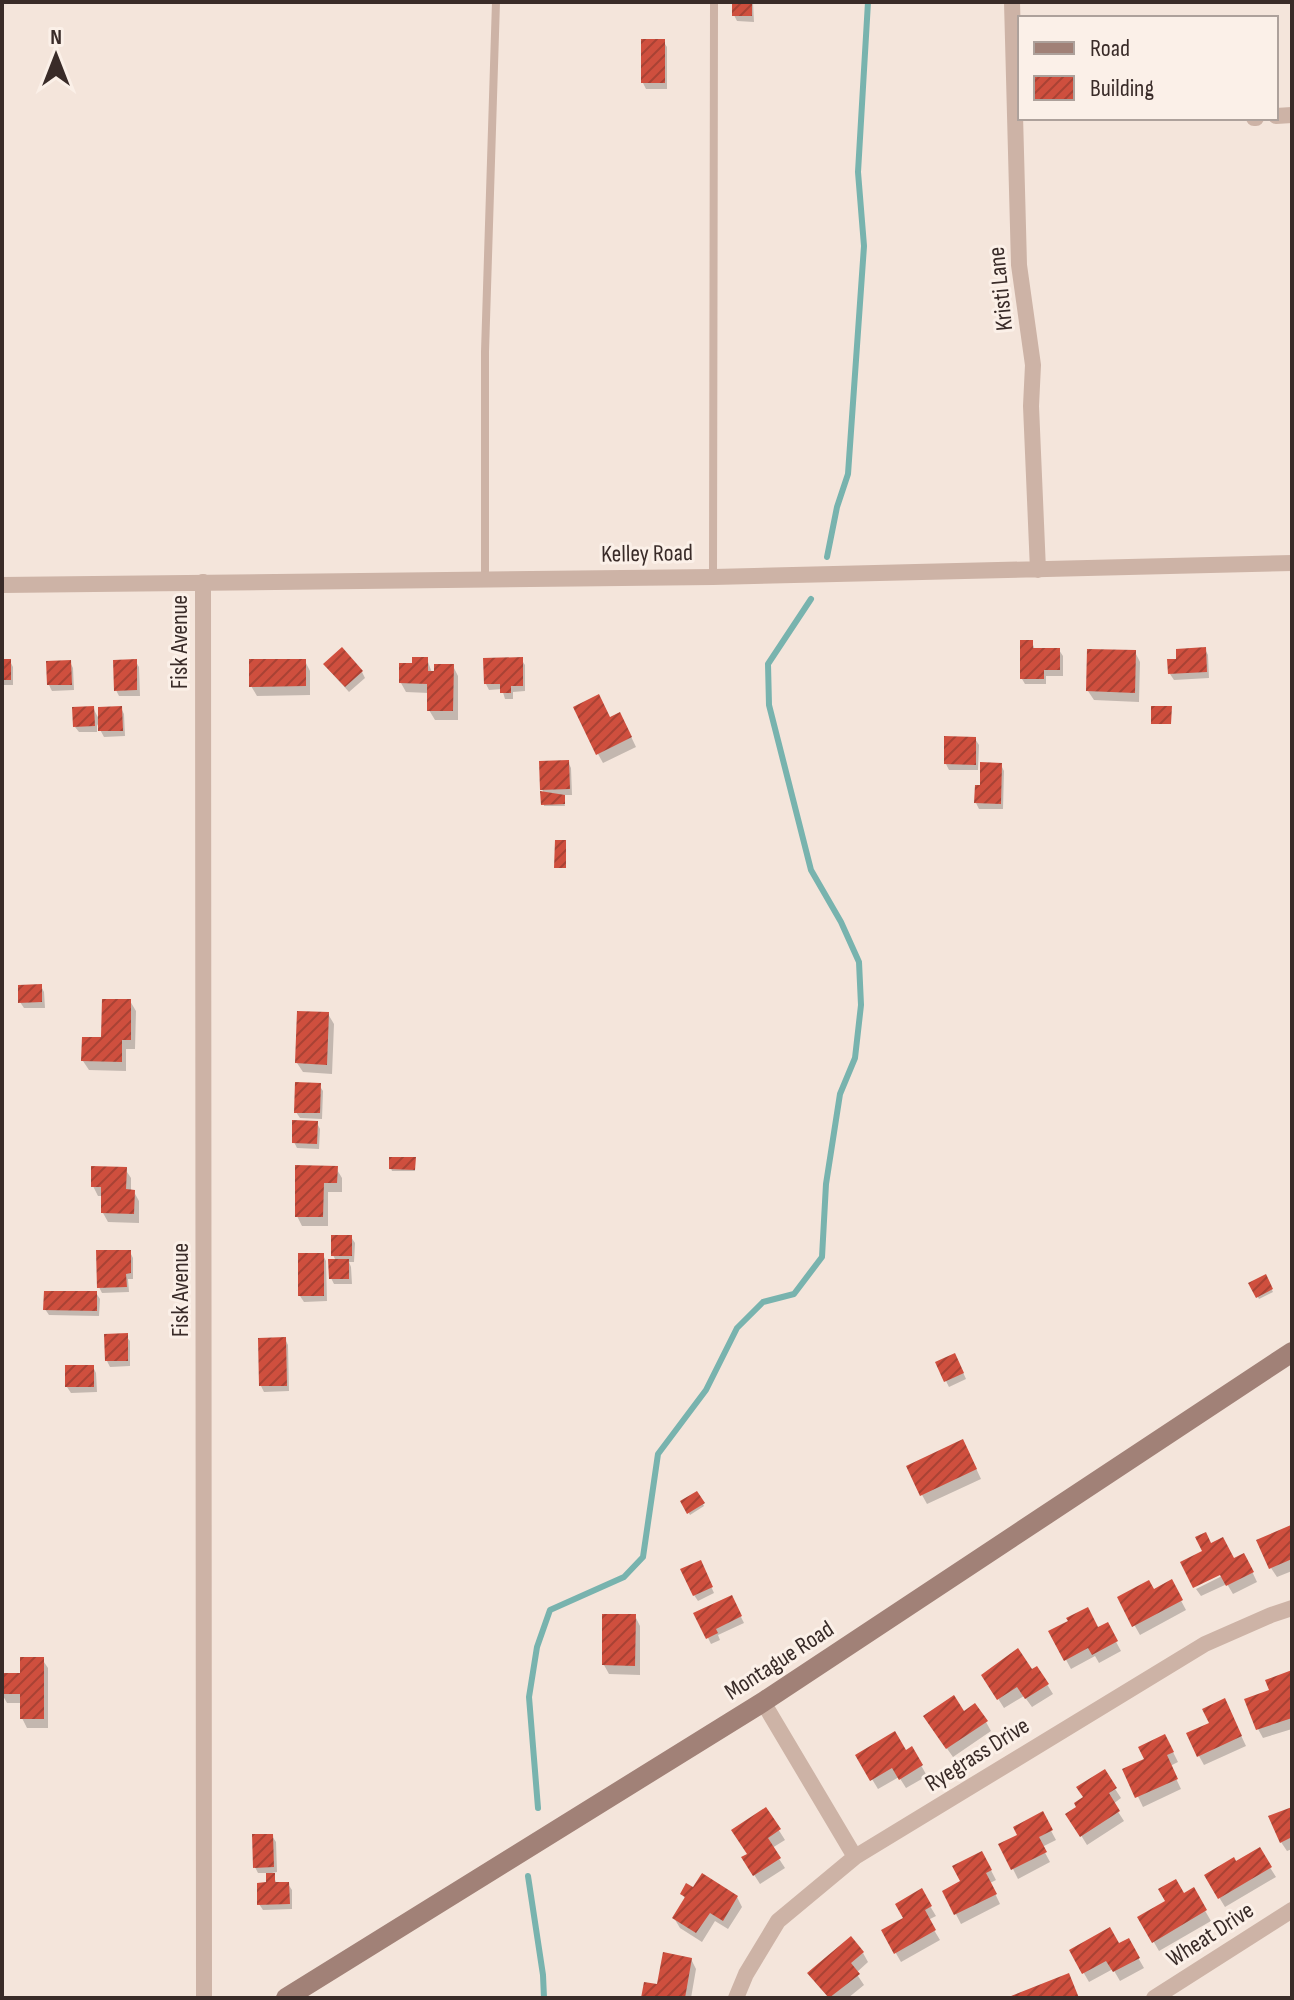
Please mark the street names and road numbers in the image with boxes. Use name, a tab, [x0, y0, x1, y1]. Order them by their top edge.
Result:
street label: Kristi Lane	[982, 245, 1019, 332]
street label: Kelley Road	[601, 538, 693, 569]
street label: Fisk Avenue	[165, 595, 194, 689]
street label: Fisk Avenue	[166, 1243, 195, 1337]
street label: Montague Road	[719, 1614, 839, 1706]
street label: Ryegrass Drive	[920, 1711, 1035, 1798]
street label: Wheat Drive	[1161, 1896, 1259, 1973]

